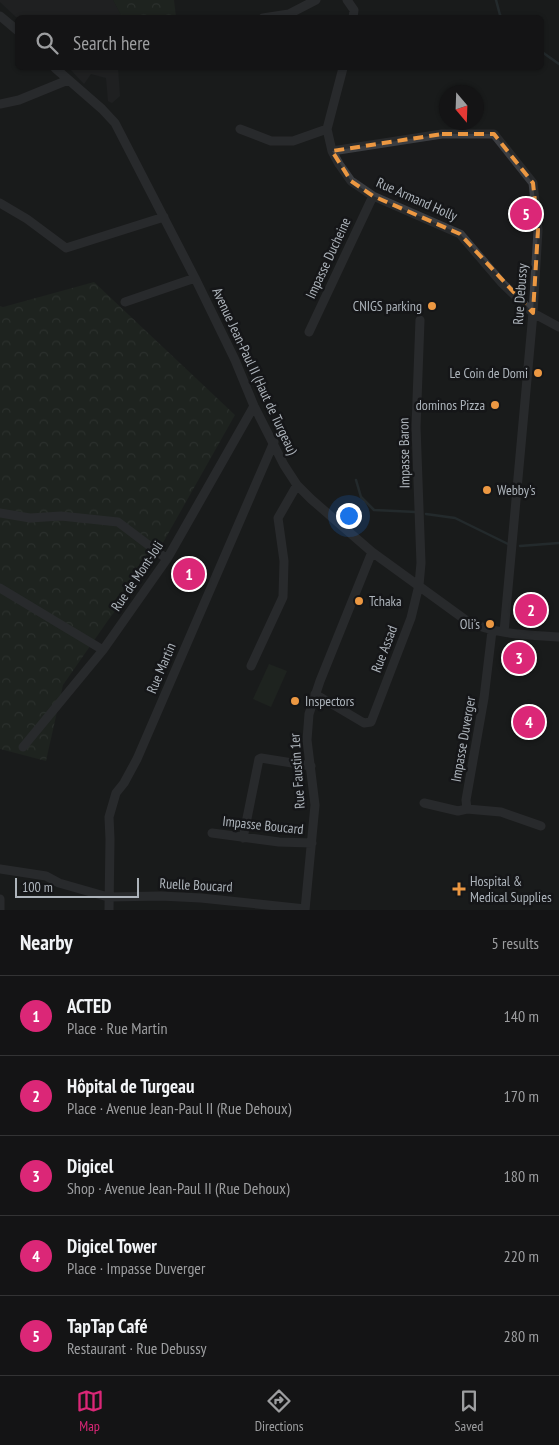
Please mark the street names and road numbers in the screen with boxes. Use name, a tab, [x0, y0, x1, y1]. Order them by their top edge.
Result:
street label: Rue Armand Holly	[374, 173, 461, 225]
street label: Impasse Ducheine	[301, 214, 355, 302]
street label: Rue Debussy	[509, 262, 531, 325]
street label: Avenue Jean-Paul II (Haut de Turgeau)	[208, 285, 302, 458]
street label: Impasse Baron	[394, 418, 414, 488]
street label: Rue de Mont-Joli	[107, 537, 167, 615]
street label: Rue Assad	[367, 623, 401, 675]
street label: Rue Martin	[142, 640, 180, 696]
street label: Impasse Duverger	[447, 695, 479, 783]
street label: Rue Faustin 1er	[285, 732, 309, 809]
street label: Impasse Boucard	[222, 812, 304, 838]
street label: Ruelle Boucard	[159, 874, 233, 896]

